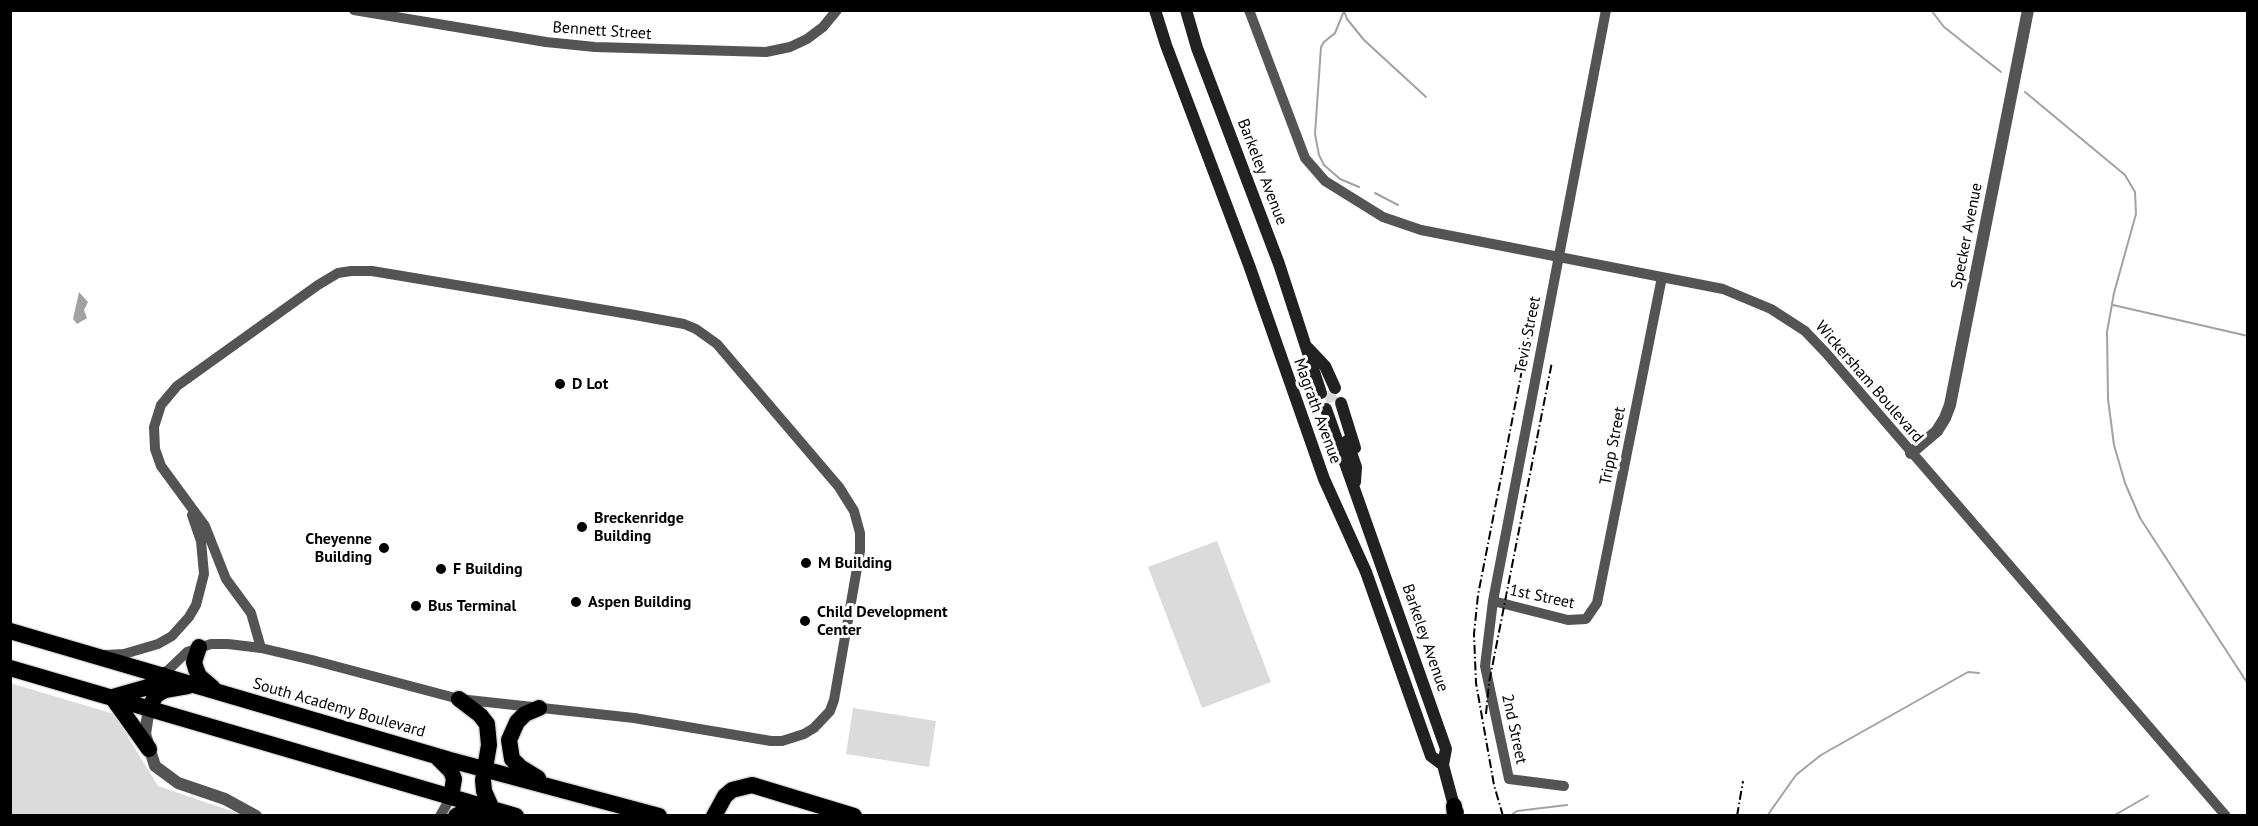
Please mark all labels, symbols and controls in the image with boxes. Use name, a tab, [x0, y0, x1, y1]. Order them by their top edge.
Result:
street label: Bennett Street	[552, 18, 652, 44]
street label: Barkeley Avenue	[1233, 116, 1291, 228]
street label: Specker Avenue	[1947, 181, 1987, 291]
street label: Tevis Street	[1511, 295, 1545, 375]
street label: Wickersham Boulevard	[1811, 317, 1927, 447]
street label: Magrath Avenue	[1289, 356, 1345, 466]
place label: D Lot	[572, 374, 608, 394]
marker: D Lot	[553, 377, 567, 391]
street label: Tripp Street	[1596, 405, 1630, 487]
place label: Breckenridge Building	[594, 508, 684, 546]
marker: Breckenridge Building	[575, 520, 589, 534]
place label: Cheyenne Building	[305, 529, 372, 567]
marker: Cheyenne Building	[377, 541, 391, 555]
place label: M Building	[818, 553, 892, 573]
marker: M Building	[799, 556, 813, 570]
place label: F Building	[453, 559, 522, 579]
marker: F Building	[434, 562, 448, 576]
street label: 1st Street	[1508, 581, 1576, 613]
street label: Barkeley Avenue	[1398, 582, 1452, 694]
place label: Aspen Building	[588, 592, 691, 612]
marker: Aspen Building	[569, 595, 583, 609]
place label: Bus Terminal	[428, 596, 516, 616]
marker: Bus Terminal	[409, 599, 423, 613]
place label: Child Development Center	[817, 602, 947, 640]
marker: Child Development Center	[798, 614, 812, 628]
street label: South Academy Boulevard	[251, 674, 427, 742]
street label: 2nd Street	[1497, 692, 1531, 766]

